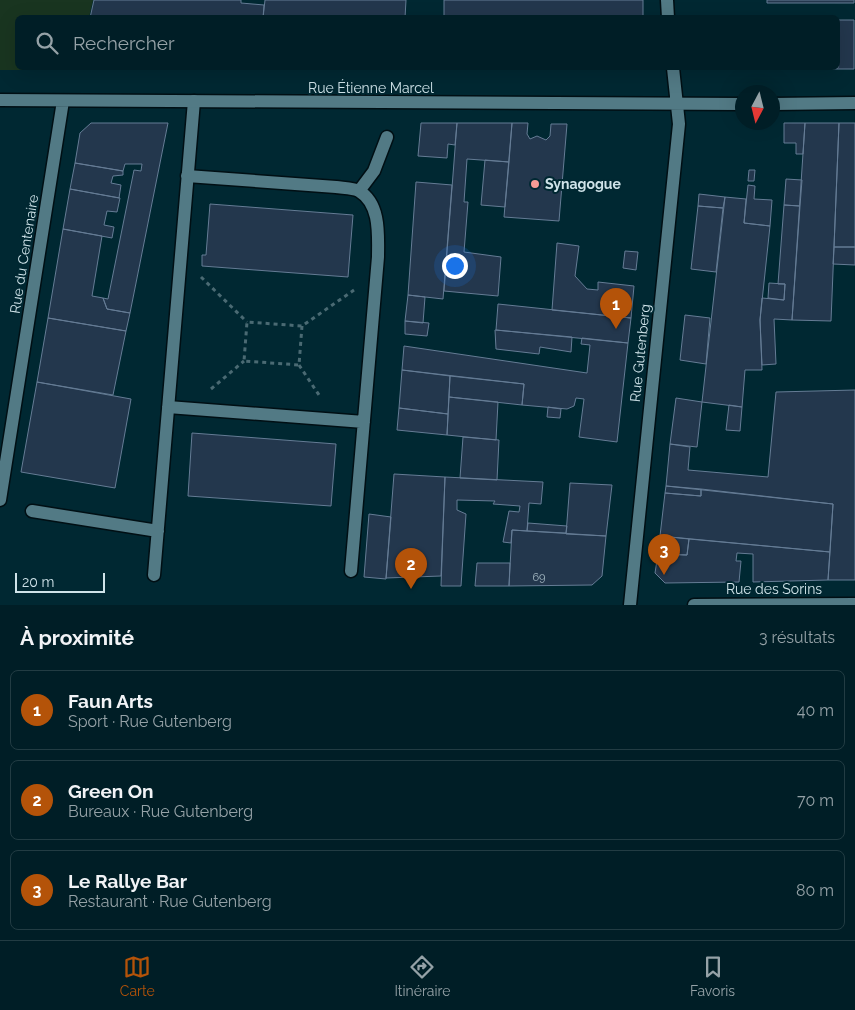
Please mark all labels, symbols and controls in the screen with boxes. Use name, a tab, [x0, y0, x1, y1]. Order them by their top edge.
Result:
search box	[15, 15, 840, 70]
icon: search	[33, 29, 61, 57]
text: Rechercher	[73, 32, 175, 54]
street label: Rue Étienne Marcel	[308, 79, 434, 96]
north arrow	[735, 85, 780, 130]
place label: Synagogue	[545, 176, 621, 192]
marker: Synagogue	[529, 178, 541, 190]
street label: Rue du Centenaire	[7, 193, 41, 315]
your location	[442, 253, 468, 279]
pin: 1	[600, 288, 632, 329]
street label: Rue Gutenberg	[627, 303, 653, 403]
pin: 3	[648, 534, 680, 575]
pin: 2	[395, 548, 427, 589]
scale bar	[15, 570, 105, 593]
house number: 69	[532, 571, 546, 584]
text: 20 m	[22, 574, 54, 590]
street label: Rue des Sorins	[726, 581, 822, 597]
text: À proximité	[20, 625, 134, 650]
text: 3 résultats	[759, 628, 835, 647]
text: Faun Arts	[68, 690, 153, 712]
text: 1	[33, 701, 41, 720]
text: 40 m	[797, 701, 834, 720]
text: Sport · Rue Gutenberg	[68, 712, 232, 731]
text: Green On	[68, 780, 154, 802]
text: 2	[32, 791, 42, 810]
text: 70 m	[797, 791, 834, 810]
text: Bureaux · Rue Gutenberg	[68, 802, 253, 821]
text: Le Rallye Bar	[68, 870, 187, 892]
text: 3	[33, 881, 41, 900]
text: 80 m	[796, 881, 834, 900]
text: Restaurant · Rue Gutenberg	[68, 892, 272, 911]
tab: Carte	[120, 953, 155, 999]
tab: Itinéraire	[394, 953, 450, 999]
tab: Favoris	[690, 953, 735, 999]

